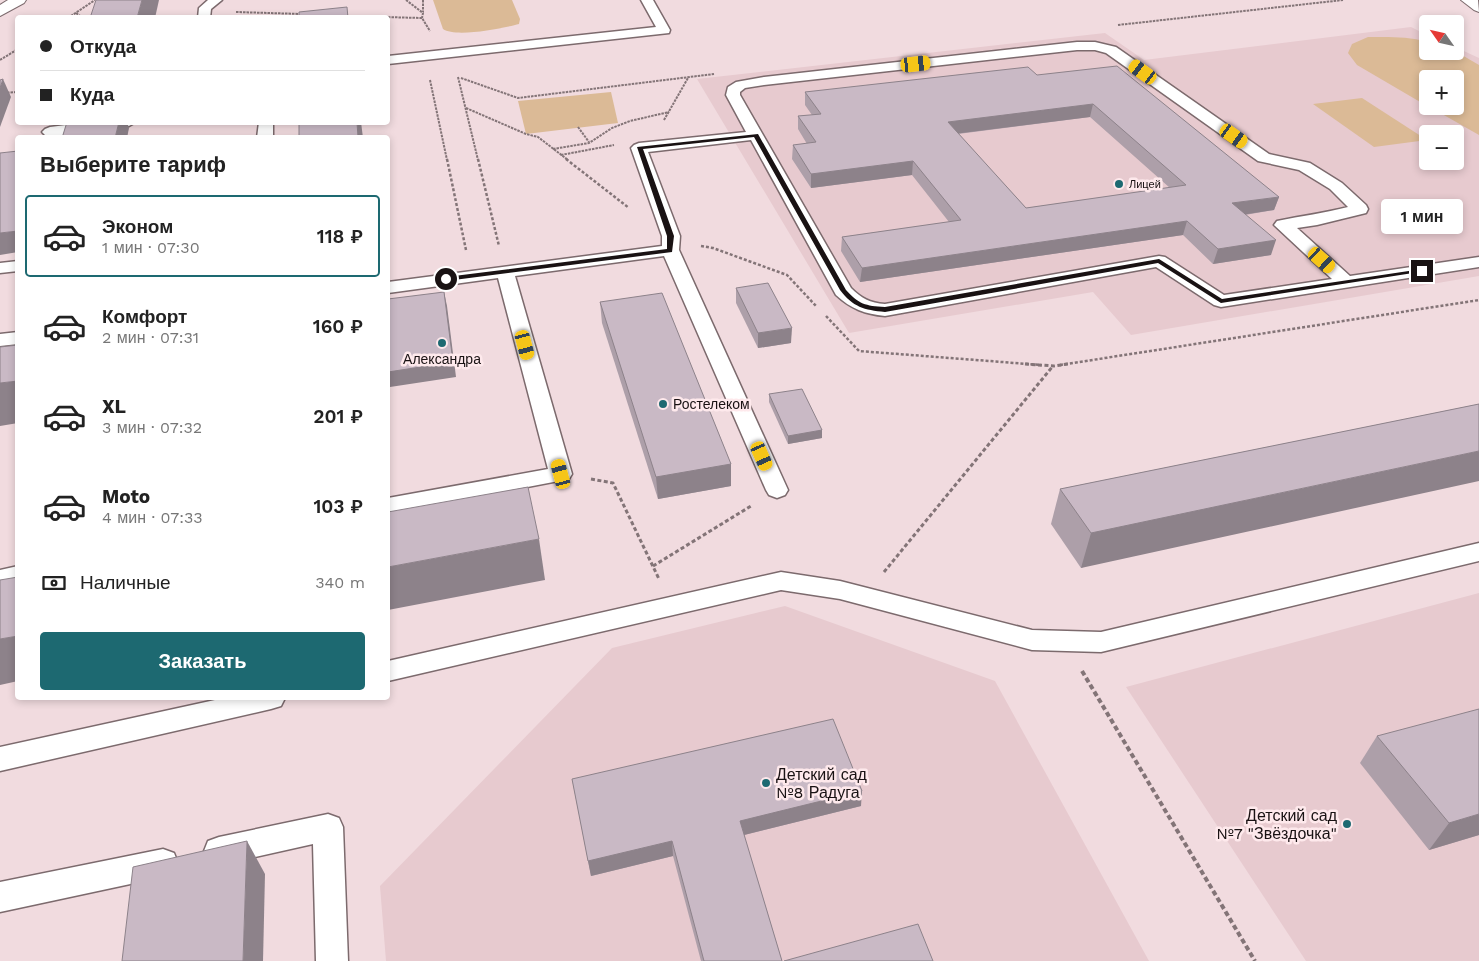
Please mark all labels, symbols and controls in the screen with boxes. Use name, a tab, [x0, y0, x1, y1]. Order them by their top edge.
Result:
north arrow	[1419, 15, 1464, 60]
map controls	[1419, 15, 1464, 170]
text: Откуда	[70, 35, 136, 58]
car	[900, 55, 931, 73]
car	[1126, 57, 1159, 87]
button: +	[1419, 70, 1464, 115]
text: Куда	[70, 83, 114, 106]
car	[1217, 121, 1250, 151]
button: −	[1419, 125, 1464, 170]
text: Выберите тариф	[40, 152, 226, 177]
marker: Лицей	[1113, 178, 1125, 190]
place label: Лицей	[1129, 178, 1161, 191]
callout: 1 мин	[1381, 198, 1463, 234]
text: 1 мин	[1401, 207, 1443, 226]
icon: car	[42, 214, 87, 259]
text: Эконом	[102, 215, 173, 238]
text: 118 ₽	[317, 225, 363, 248]
text: 1 мин · 07:30	[102, 238, 200, 257]
car	[1305, 244, 1338, 276]
route end	[1411, 260, 1433, 282]
route start	[435, 268, 457, 290]
icon: car	[42, 304, 87, 349]
text: Комфорт	[102, 305, 187, 328]
text: 160 ₽	[313, 315, 363, 338]
text: 2 мин · 07:31	[102, 328, 199, 347]
car	[513, 329, 536, 361]
marker: Александра	[436, 337, 448, 349]
place label: Александра	[403, 351, 481, 367]
icon: car	[42, 394, 87, 439]
text: XL	[102, 395, 126, 418]
place label: Ростелеком	[673, 396, 750, 412]
marker: Ростелеком	[657, 398, 669, 410]
text: 201 ₽	[313, 405, 363, 428]
text: 3 мин · 07:32	[102, 418, 202, 437]
car	[749, 439, 774, 473]
car	[549, 458, 572, 490]
icon: car	[42, 484, 87, 529]
text: Moto	[102, 485, 150, 508]
text: 103 ₽	[313, 495, 363, 518]
text: 4 мин · 07:33	[102, 508, 203, 527]
icon: cash	[40, 569, 68, 597]
text: Наличные	[80, 571, 171, 594]
text: 340 m	[315, 573, 365, 592]
button: Заказать	[40, 632, 365, 690]
place label: Детский сад №8 Радуга	[776, 765, 868, 802]
marker: Детский сад №8 Радуга	[760, 777, 772, 789]
place label: Детский сад №7 "Звёздочка"	[1216, 806, 1338, 843]
marker: Детский сад №7 "Звёздочка"	[1341, 818, 1353, 830]

